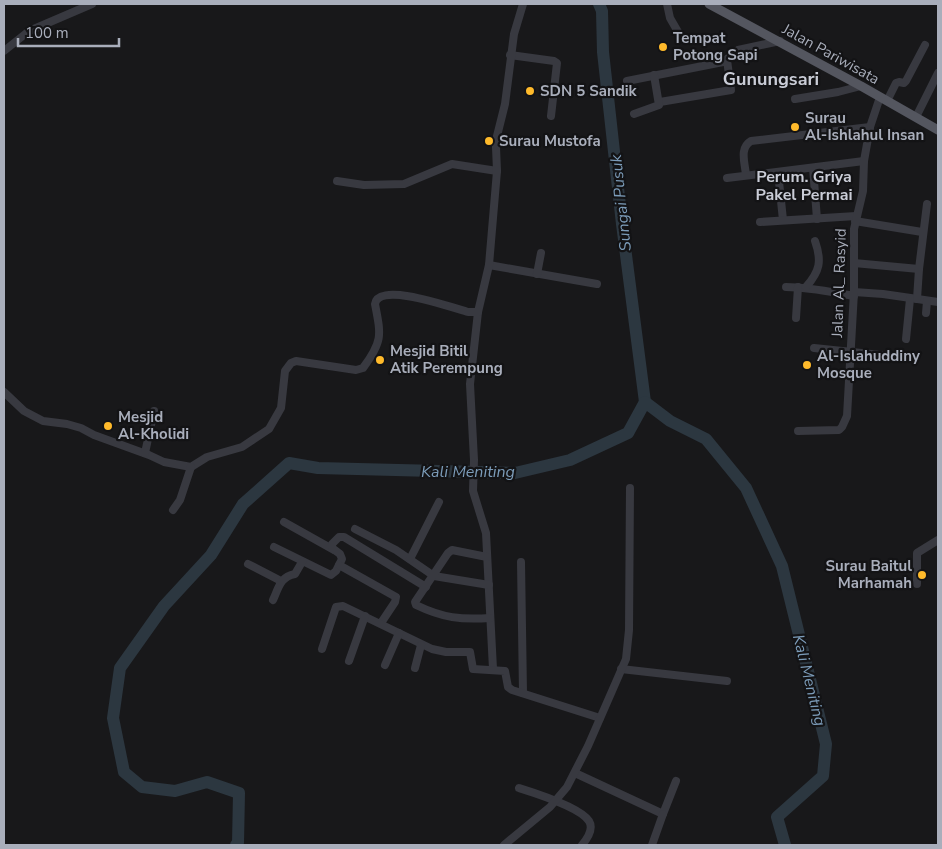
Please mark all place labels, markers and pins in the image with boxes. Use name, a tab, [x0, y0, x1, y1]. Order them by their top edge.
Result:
place label: Tempat Potong Sapi	[673, 28, 758, 65]
marker: Tempat Potong Sapi	[657, 41, 669, 53]
place label: SDN 5 Sandik	[540, 81, 637, 101]
marker: SDN 5 Sandik	[524, 85, 536, 97]
place label: Surau Al-Ishlahul Insan	[805, 108, 924, 145]
marker: Surau Al-Ishlahul Insan	[789, 121, 801, 133]
place label: Surau Mustofa	[499, 131, 601, 151]
marker: Surau Mustofa	[483, 135, 495, 147]
place label: Mesjid Bitil Atik Perempung	[390, 341, 503, 378]
place label: Al-Islahuddiny Mosque	[817, 346, 920, 383]
marker: Mesjid Bitil Atik Perempung	[374, 354, 386, 366]
marker: Al-Islahuddiny Mosque	[801, 359, 813, 371]
place label: Mesjid Al-Kholidi	[118, 407, 189, 444]
marker: Mesjid Al-Kholidi	[102, 420, 114, 432]
place label: Surau Baitul Marhamah	[826, 556, 912, 593]
marker: Surau Baitul Marhamah	[916, 569, 928, 581]

